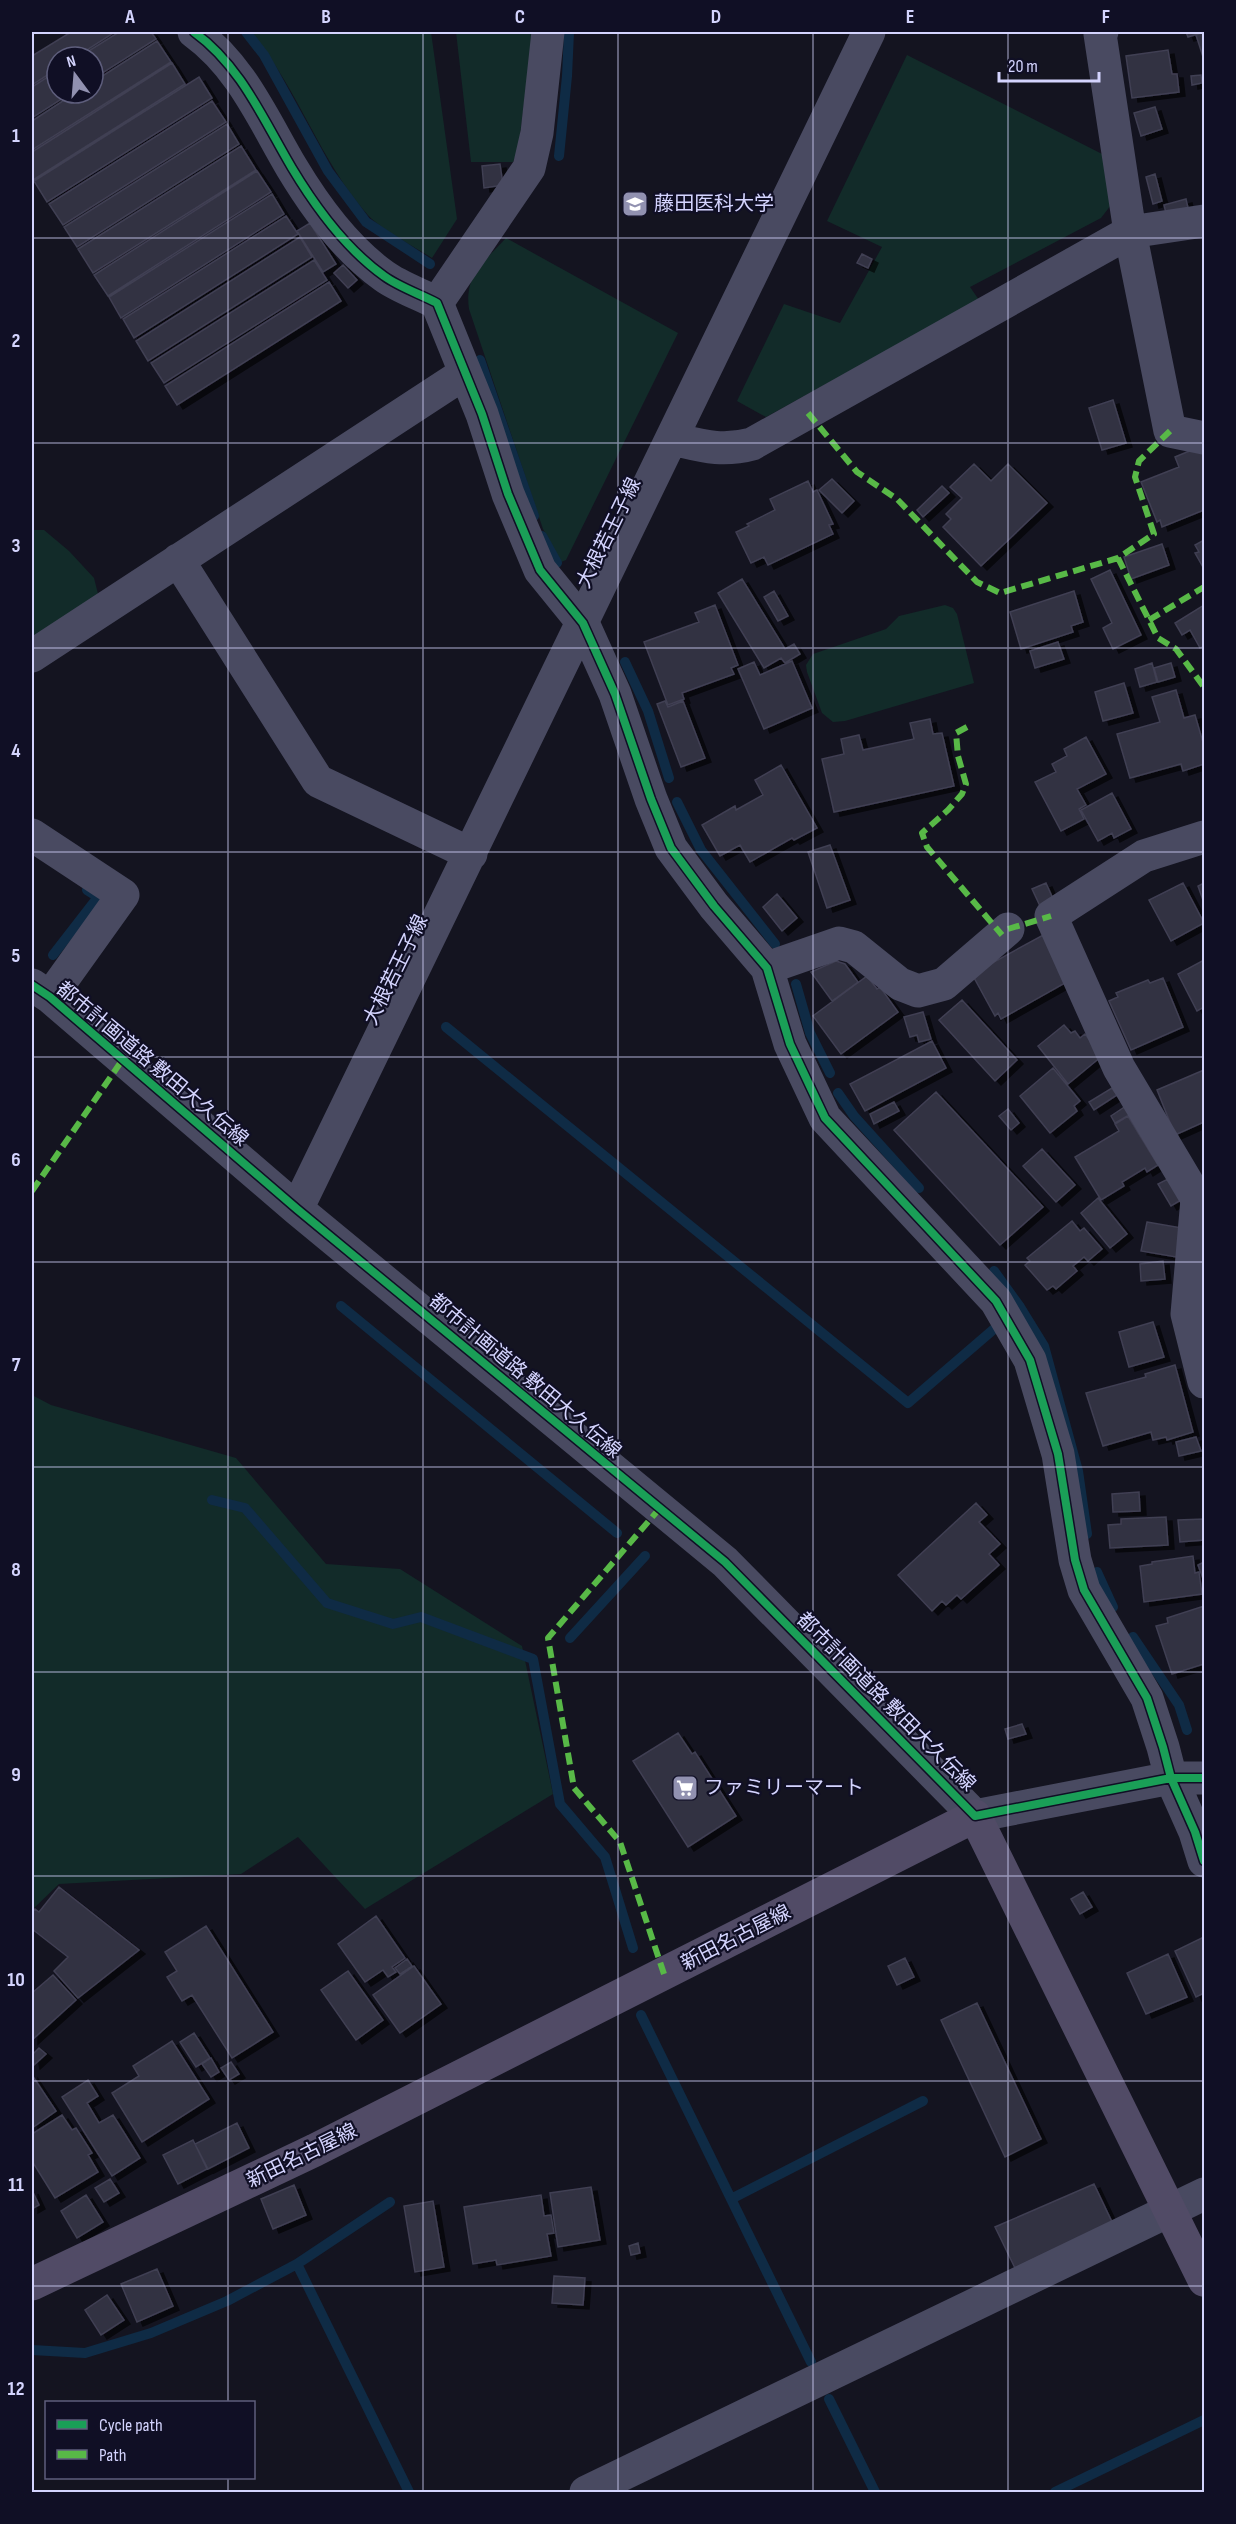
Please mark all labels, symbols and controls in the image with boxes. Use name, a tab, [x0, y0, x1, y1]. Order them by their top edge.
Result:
text: A	[124, 5, 135, 29]
text: B	[321, 5, 331, 29]
text: C	[515, 5, 525, 29]
text: D	[711, 5, 721, 29]
text: E	[906, 5, 914, 29]
text: F	[1102, 5, 1110, 29]
north arrow	[45, 45, 105, 105]
scale bar	[999, 45, 1100, 83]
text: N	[65, 52, 78, 72]
text: 20 m	[1008, 56, 1038, 77]
text: 1	[12, 124, 20, 148]
school or university icon: 藤田医科大学	[620, 189, 650, 219]
place label: 藤田医科大学	[654, 192, 774, 216]
text: 2	[12, 329, 20, 353]
street label: 大根若王子線	[572, 474, 646, 592]
text: 3	[12, 534, 21, 558]
text: 4	[11, 739, 21, 763]
street label: 大根若王子線	[359, 911, 433, 1029]
text: 5	[12, 944, 21, 968]
street label: 都市計画道路 敷田大久伝線	[51, 977, 253, 1151]
text: 6	[11, 1148, 21, 1172]
street label: 都市計画道路 敷田大久伝線	[424, 1289, 626, 1463]
text: 7	[12, 1353, 21, 1377]
text: 8	[11, 1558, 21, 1582]
street label: 都市計画道路 敷田大久伝線	[792, 1608, 980, 1796]
text: 9	[11, 1763, 21, 1787]
supermarket icon: ファミリーマート	[670, 1773, 700, 1803]
place label: ファミリーマート	[704, 1776, 864, 1800]
street label: 新田名古屋線	[677, 1900, 795, 1976]
text: 10	[7, 1968, 25, 1992]
street label: 新田名古屋線	[243, 2119, 361, 2193]
text: 11	[8, 2173, 24, 2197]
text: 12	[8, 2377, 24, 2401]
legend	[45, 2401, 255, 2479]
text: Cycle path	[99, 2415, 163, 2436]
text: Path	[99, 2445, 127, 2466]

